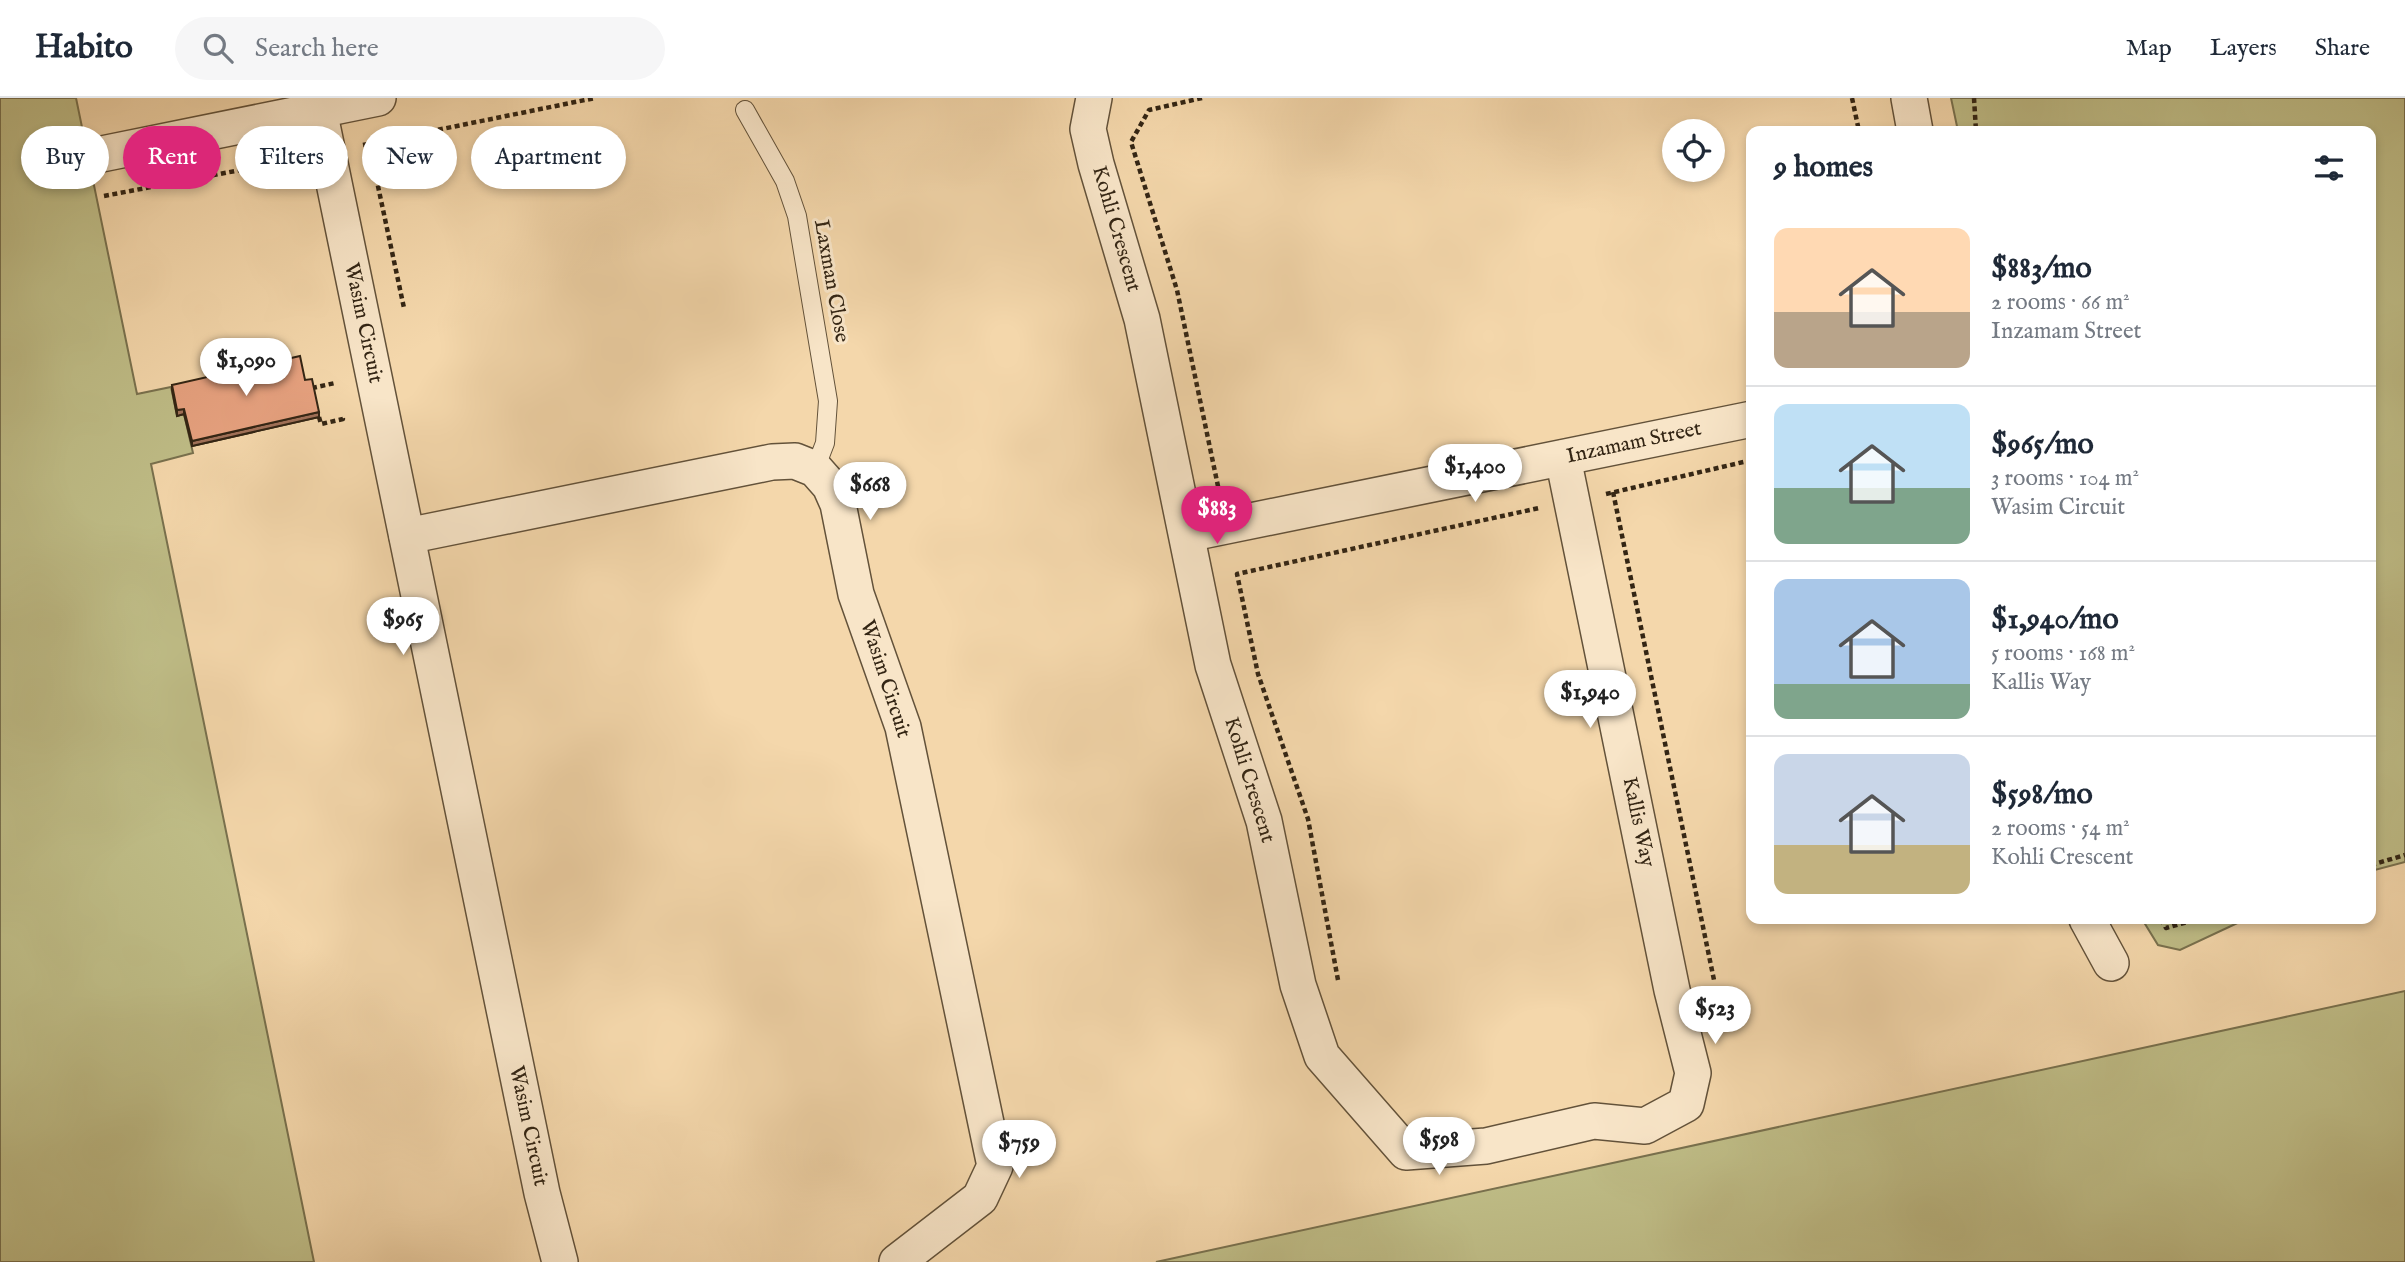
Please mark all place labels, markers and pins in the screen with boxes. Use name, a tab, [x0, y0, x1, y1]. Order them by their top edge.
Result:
pin: $1,090	[189, 338, 303, 398]
pin: $1,400	[1418, 444, 1532, 504]
pin: $668	[829, 462, 911, 522]
pin: $883	[1176, 486, 1258, 546]
pin: $965	[362, 598, 444, 657]
pin: $1,940	[1533, 670, 1647, 730]
pin: $523	[1674, 986, 1756, 1046]
pin: $598	[1398, 1118, 1480, 1177]
pin: $759	[978, 1121, 1060, 1180]

